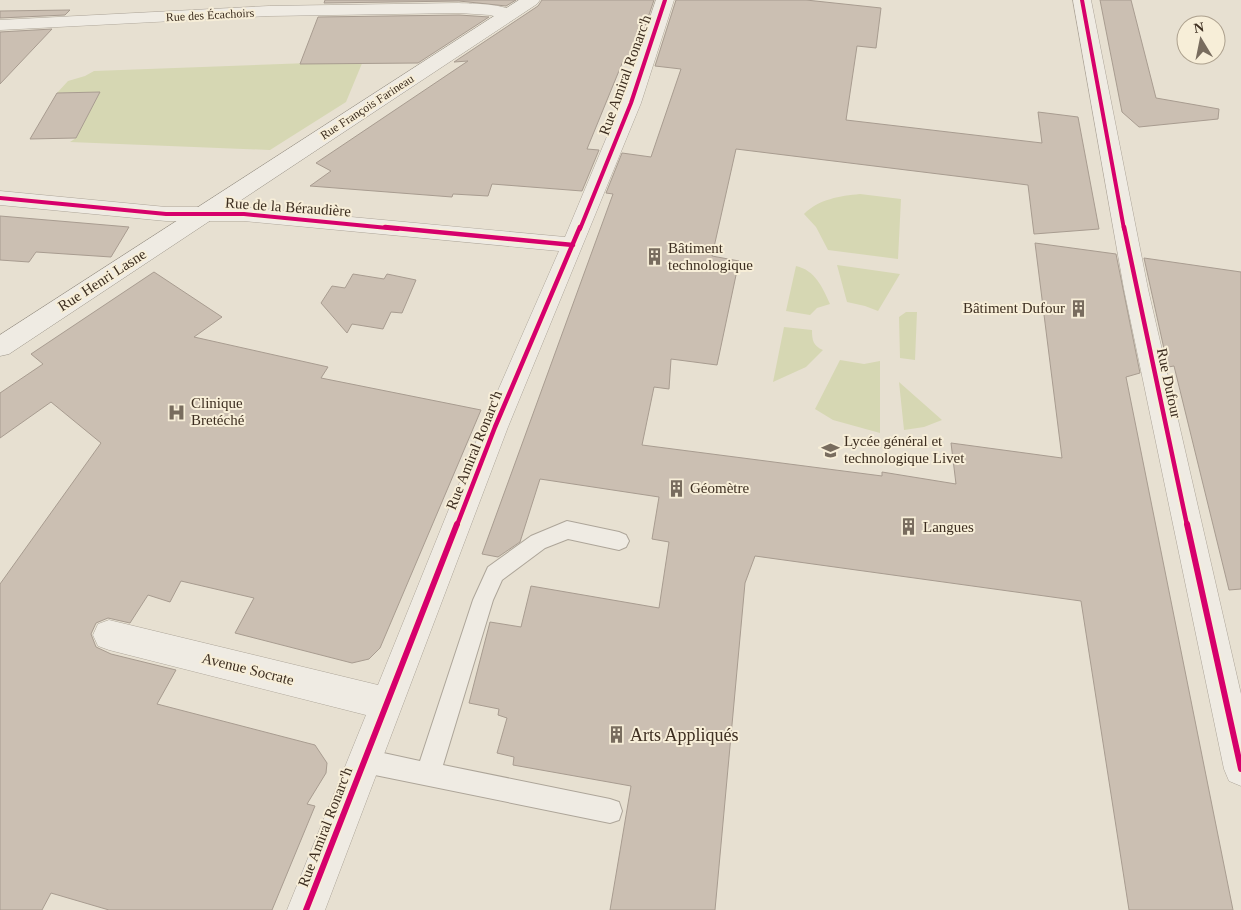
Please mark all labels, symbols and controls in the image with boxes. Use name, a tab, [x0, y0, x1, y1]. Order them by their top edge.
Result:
street label: Rue des Écachoirs	[165, 6, 255, 24]
street label: Rue Amiral Ronarc'h	[596, 12, 654, 137]
north arrow	[1176, 15, 1226, 65]
text: N	[1193, 19, 1205, 36]
street label: Rue François Farineau	[318, 72, 416, 142]
street label: Rue de la Béraudière	[224, 195, 352, 219]
place label: Bâtiment technologique	[668, 240, 753, 273]
street label: Rue Henri Lasne	[55, 245, 149, 314]
building icon: Bâtiment technologique	[644, 247, 664, 267]
building icon: Bâtiment Dufour	[1069, 298, 1089, 318]
place label: Bâtiment Dufour	[963, 300, 1065, 316]
street label: Rue Dufour	[1154, 346, 1184, 420]
street label: Rue Amiral Ronarc'h	[443, 388, 505, 512]
place label: Clinique Bretéché	[191, 395, 245, 428]
hospital icon: Clinique Bretéché	[167, 402, 187, 422]
place label: Lycée général et technologique Livet	[844, 433, 965, 466]
school or university icon: Lycée général et technologique Livet	[820, 440, 840, 460]
building icon: Géomètre	[666, 478, 686, 498]
place label: Géomètre	[690, 480, 749, 496]
building icon: Langues	[899, 517, 919, 537]
place label: Langues	[923, 519, 974, 535]
street label: Avenue Socrate	[200, 650, 296, 688]
building icon: Arts Appliqués	[606, 725, 626, 745]
place label: Arts Appliqués	[630, 725, 739, 745]
street label: Rue Amiral Ronarc'h	[295, 764, 355, 889]

